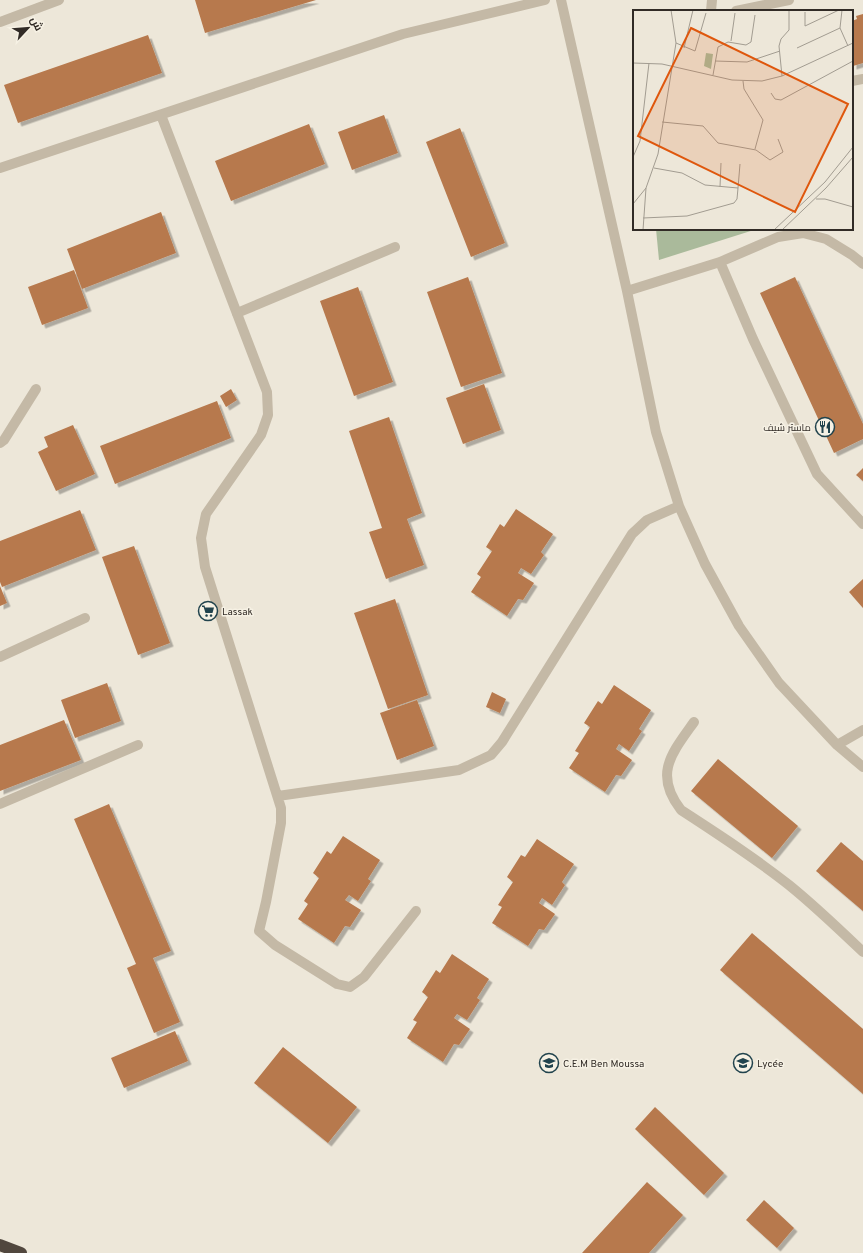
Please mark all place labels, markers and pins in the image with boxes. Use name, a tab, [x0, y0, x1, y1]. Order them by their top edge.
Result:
restaurant icon: ماستر شيف	[814, 416, 836, 438]
place label: ماستر شيف	[763, 422, 811, 435]
supermarket icon: Lassak	[197, 600, 219, 622]
place label: Lassak	[222, 606, 253, 619]
school or university icon: C.E.M Ben Moussa	[538, 1052, 560, 1074]
school or university icon: Lycée	[732, 1052, 754, 1074]
place label: C.E.M Ben Moussa	[563, 1058, 644, 1071]
place label: Lycée	[757, 1058, 783, 1071]

